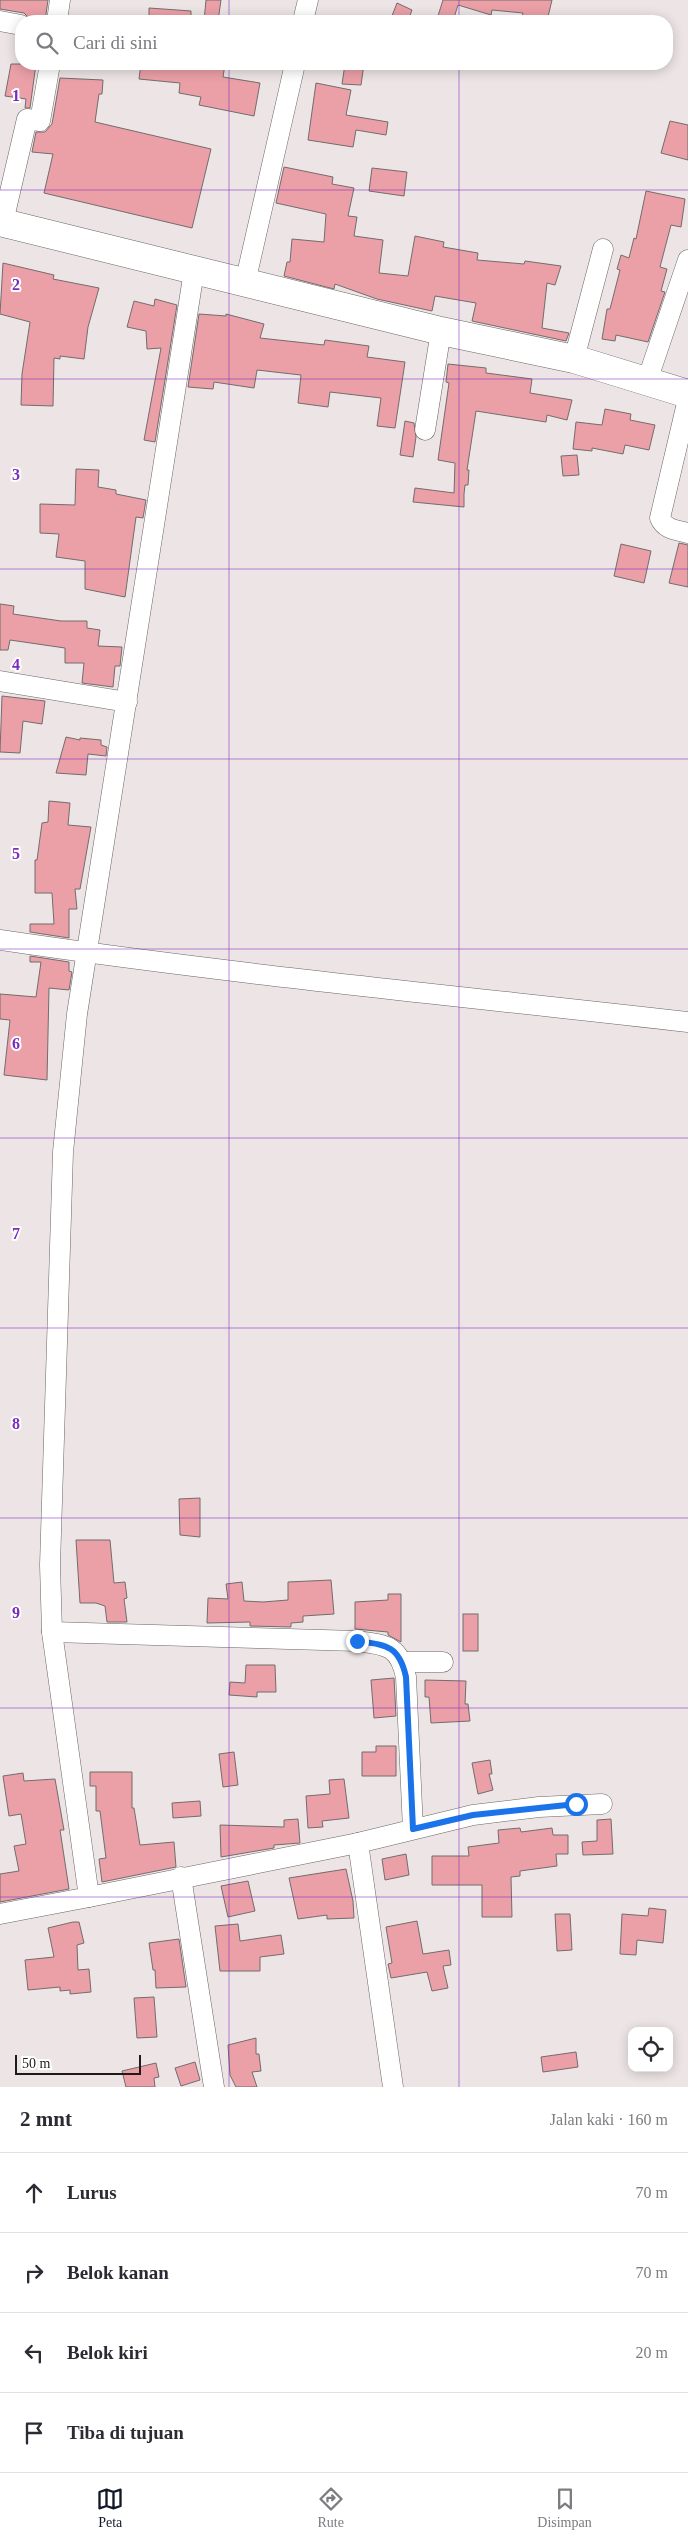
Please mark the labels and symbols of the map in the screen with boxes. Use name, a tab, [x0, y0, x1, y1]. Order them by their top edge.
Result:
text: 1	[12, 87, 20, 104]
text: 2	[12, 276, 20, 293]
text: 3	[12, 466, 20, 483]
text: 4	[12, 656, 20, 673]
text: 5	[12, 845, 20, 862]
text: 6	[12, 1035, 20, 1052]
text: 7	[12, 1225, 20, 1242]
text: 8	[12, 1415, 20, 1432]
text: 9	[12, 1604, 20, 1621]
route end	[346, 1630, 369, 1653]
route start	[565, 1793, 588, 1816]
scale bar	[15, 2052, 141, 2075]

